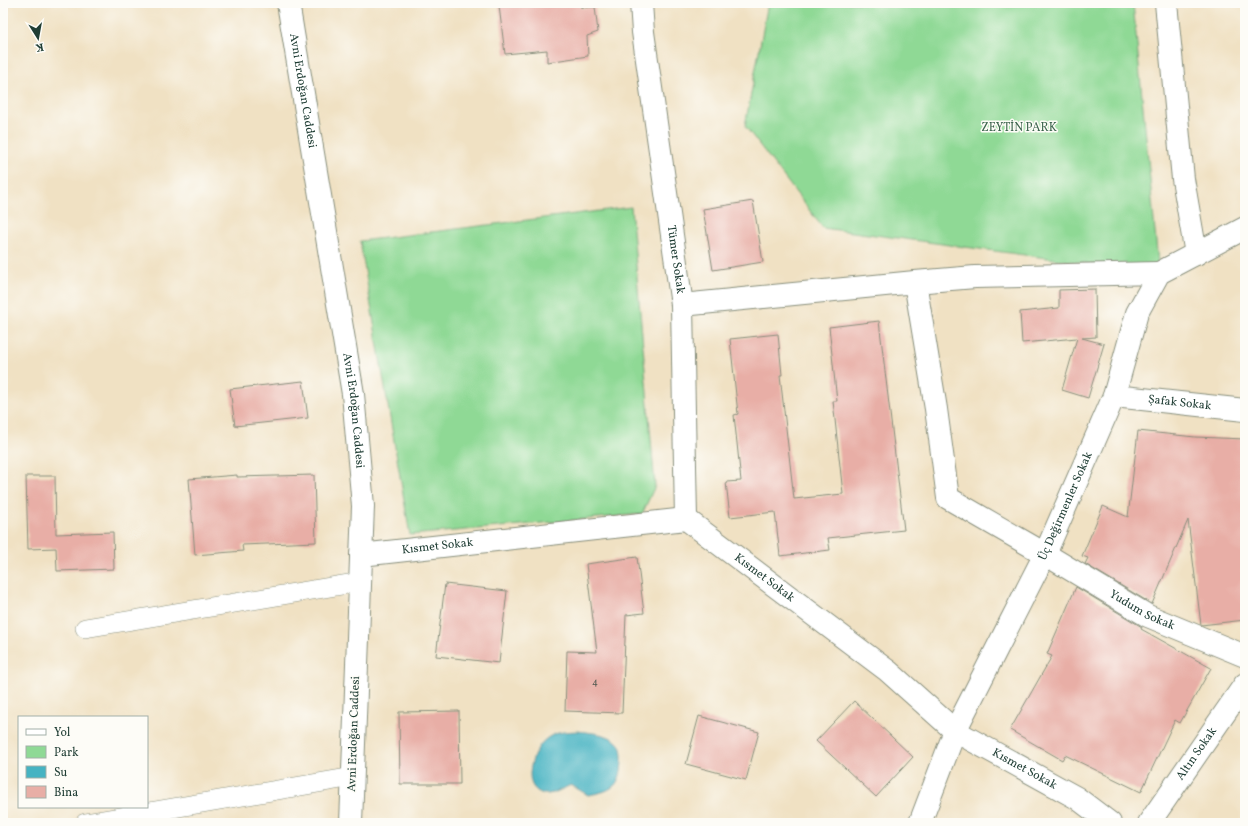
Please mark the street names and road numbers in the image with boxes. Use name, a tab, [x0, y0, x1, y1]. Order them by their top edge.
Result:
street label: Avni Erdoğan Caddesi	[285, 32, 320, 150]
street label: Tümer Sokak	[663, 224, 688, 295]
street label: Avni Erdoğan Caddesi	[338, 352, 368, 470]
street label: Şafak Sokak	[1147, 392, 1213, 414]
street label: Üç Değirmenler Sokak	[1034, 449, 1097, 564]
street label: Kısmet Sokak	[401, 535, 475, 558]
street label: Kısmet Sokak	[731, 550, 798, 606]
street label: Yudum Sokak	[1106, 586, 1178, 634]
street label: Avni Erdoğan Caddesi	[344, 675, 364, 792]
street label: Altın Sokak	[1173, 724, 1221, 784]
street label: Kısmet Sokak	[989, 745, 1060, 794]

